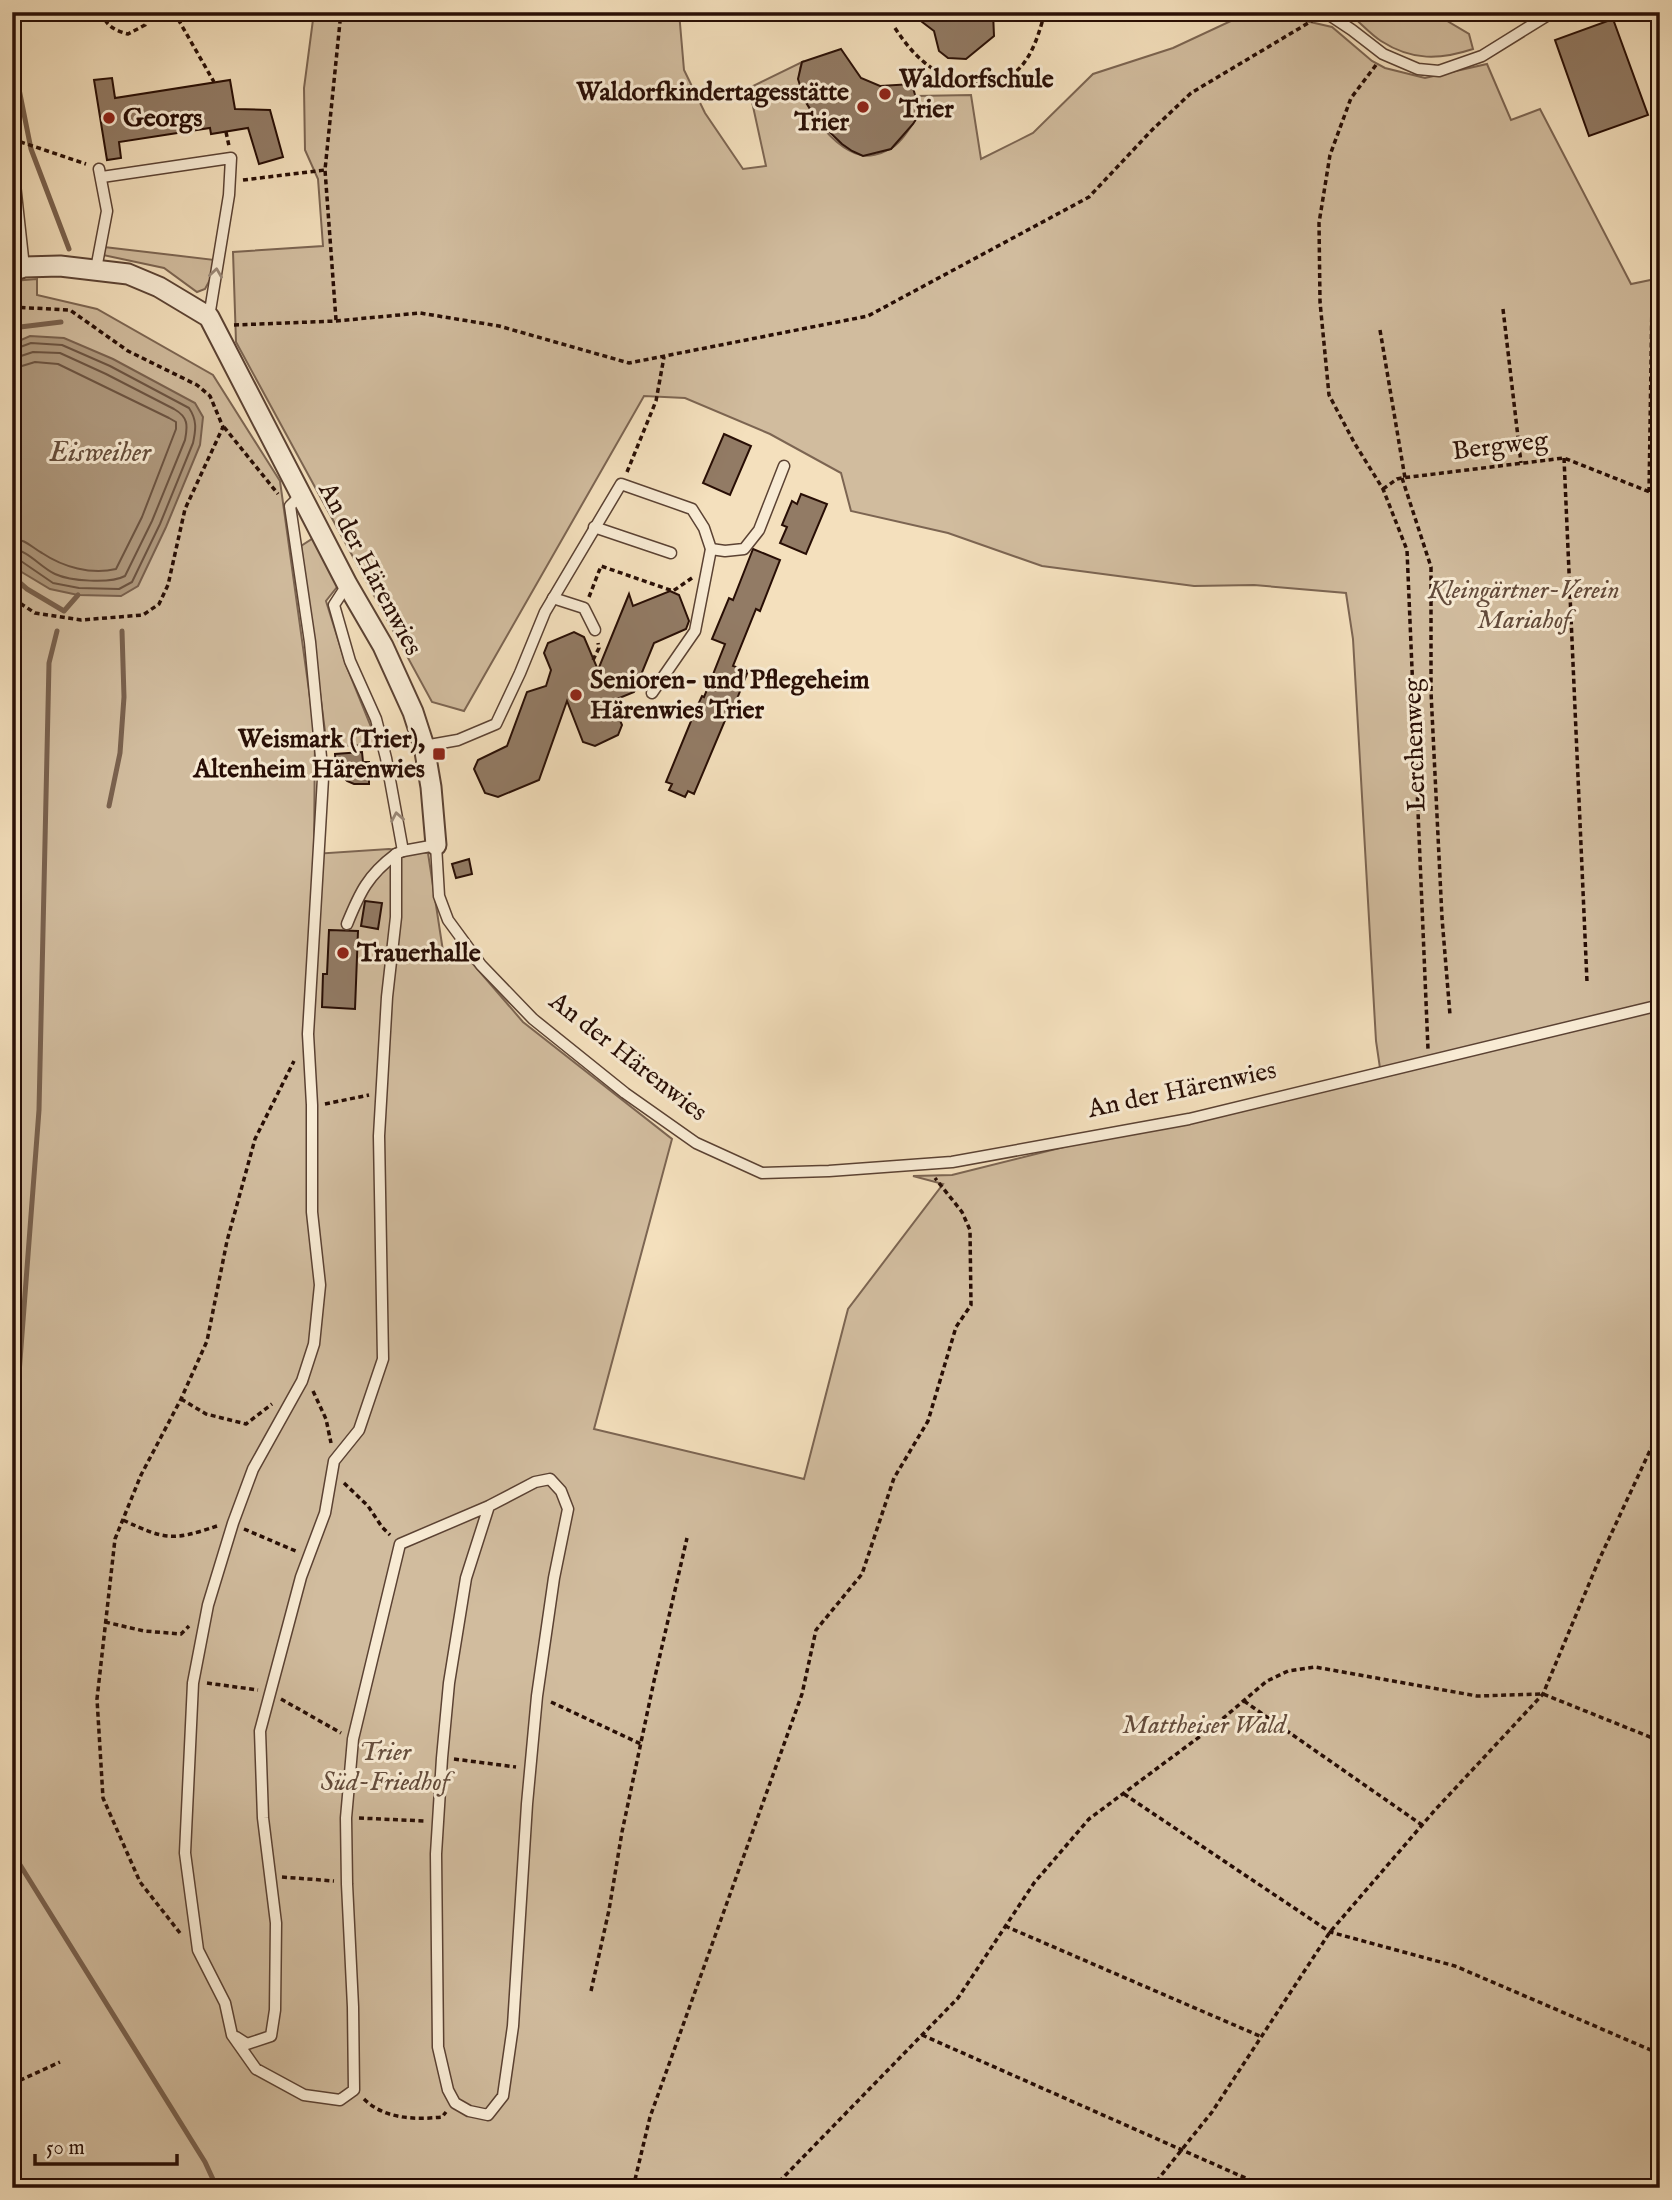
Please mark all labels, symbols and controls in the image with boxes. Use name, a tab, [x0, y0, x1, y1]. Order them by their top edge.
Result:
place label: Waldorfschule Trier	[898, 63, 1054, 126]
place label: Waldorfkindertagesstätte Trier	[575, 76, 849, 139]
marker: Waldorfschule Trier	[877, 86, 893, 102]
marker: Waldorfkindertagesstätte Trier	[855, 99, 871, 115]
place label: Georgs	[123, 102, 202, 135]
marker: Georgs	[101, 110, 117, 126]
one-way arrow	[208, 267, 223, 278]
street label: Bergweg	[1450, 424, 1551, 468]
water label: Eisweiher	[48, 436, 152, 471]
street label: An der Härenwies	[310, 476, 430, 661]
park label: Kleingärtner-Verein Mariahof	[1427, 574, 1620, 637]
place label: Senioren- und Pflegeheim Härenwies Trier	[590, 664, 870, 727]
street label: Lerchenweg	[1396, 677, 1434, 812]
marker: Senioren- und Pflegeheim Härenwies Trier	[568, 687, 584, 703]
place label: Weismark (Trier), Altenheim Härenwies	[193, 723, 425, 786]
marker: Weismark (Trier), Altenheim Härenwies	[431, 746, 447, 762]
one-way arrow	[390, 811, 405, 823]
place label: Trauerhalle	[356, 937, 481, 970]
marker: Trauerhalle	[335, 945, 351, 961]
street label: An der Härenwies	[542, 984, 714, 1129]
street label: An der Härenwies	[1084, 1054, 1279, 1126]
park label: Mattheiser Wald	[1122, 1709, 1288, 1742]
park label: Trier Süd-Friedhof	[320, 1736, 456, 1799]
scale bar	[35, 2123, 177, 2167]
text: 50 m	[46, 2135, 85, 2162]

